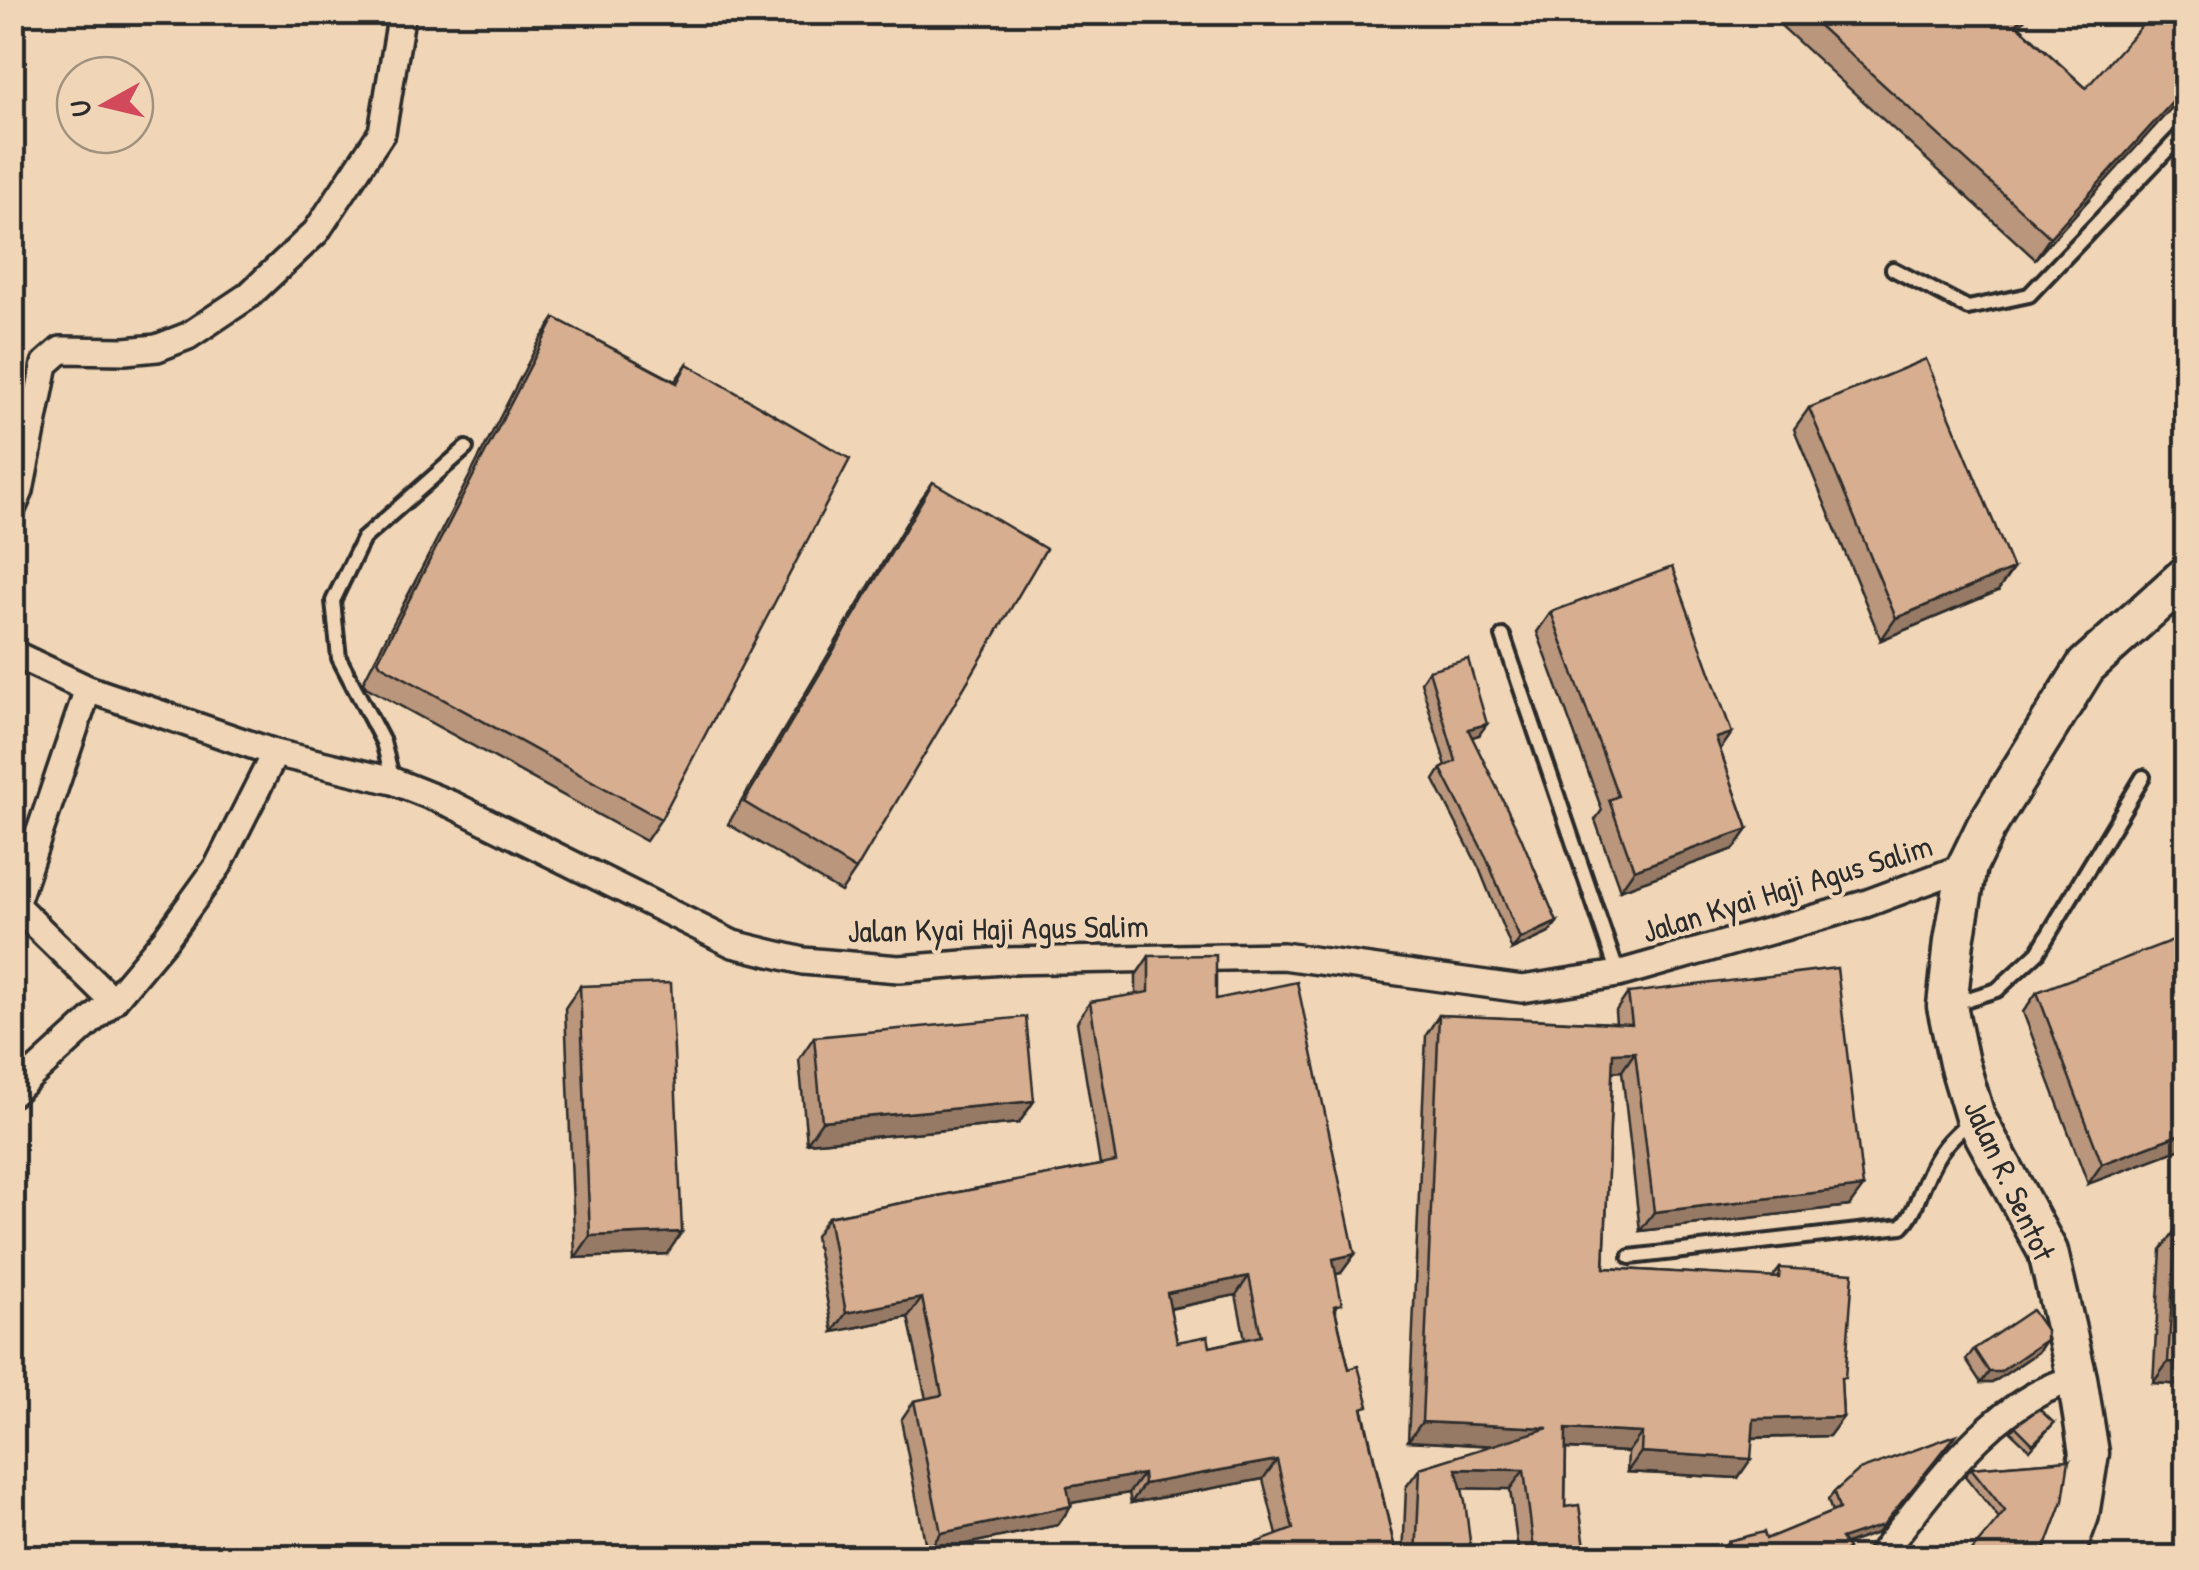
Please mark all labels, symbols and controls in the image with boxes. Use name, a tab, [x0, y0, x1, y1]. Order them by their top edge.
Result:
north arrow	[55, 55, 155, 155]
text: U	[60, 98, 100, 119]
street label: Jalan Kyai Haji Agus Salim	[1637, 823, 1937, 953]
street label: Jalan Kyai Haji Agus Salim	[847, 904, 1149, 952]
street label: Jalan R. Sentot	[1954, 1093, 2066, 1268]

